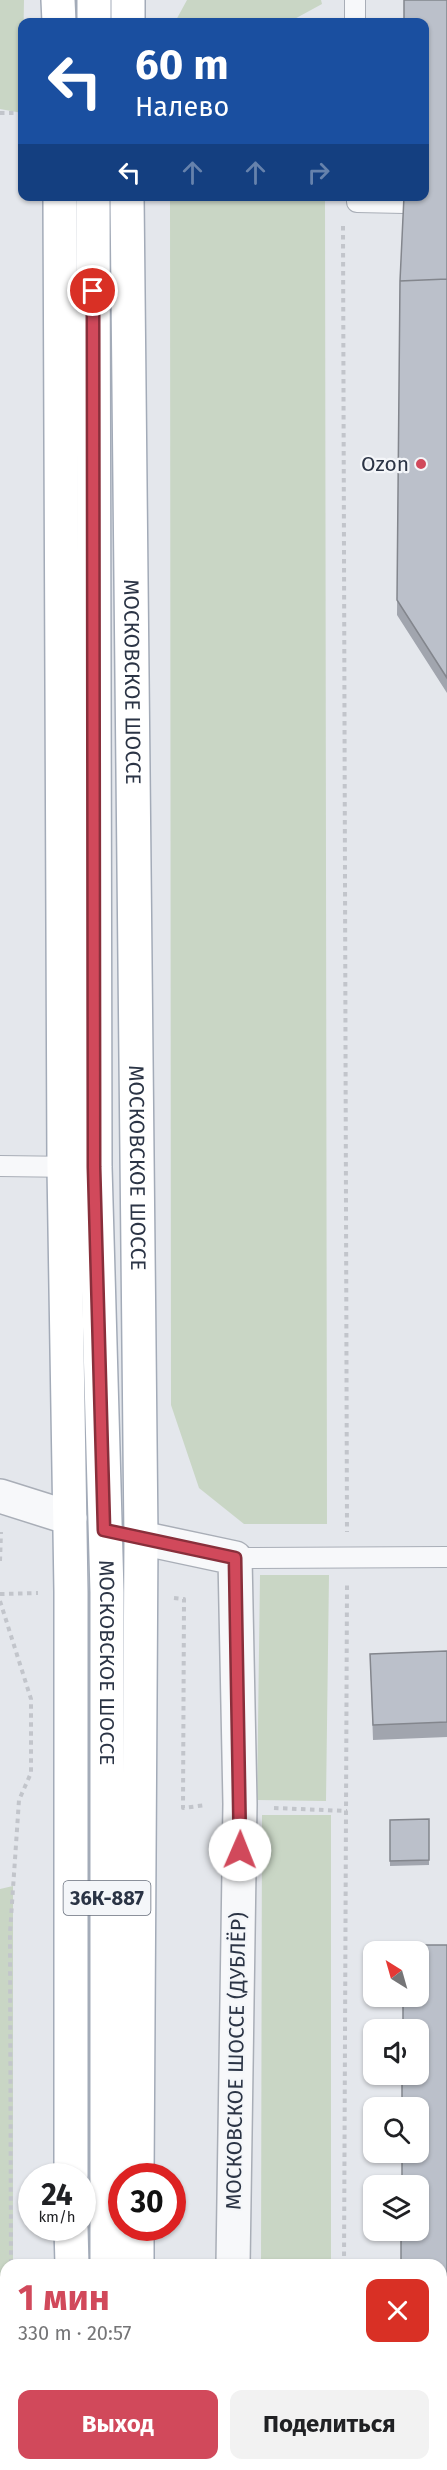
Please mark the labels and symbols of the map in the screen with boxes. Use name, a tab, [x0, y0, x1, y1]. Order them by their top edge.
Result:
pin	[67, 265, 118, 316]
place label: Ozon	[361, 451, 409, 477]
marker: Ozon	[414, 457, 428, 471]
street label: МОСКОВСКОЕ ШОССЕ	[118, 579, 146, 785]
street label: МОСКОВСКОЕ ШОССЕ	[123, 1065, 151, 1271]
street label: МОСКОВСКОЕ ШОССЕ	[93, 1560, 120, 1766]
position arrow	[208, 1818, 272, 1882]
road number: 36К-887	[63, 1881, 150, 1915]
street label: МОСКОВСКОЕ ШОССЕ (ДУБЛЁР)	[220, 1912, 252, 2210]
north arrow	[363, 1941, 429, 2007]
speed limit sign: 30	[108, 2163, 186, 2241]

